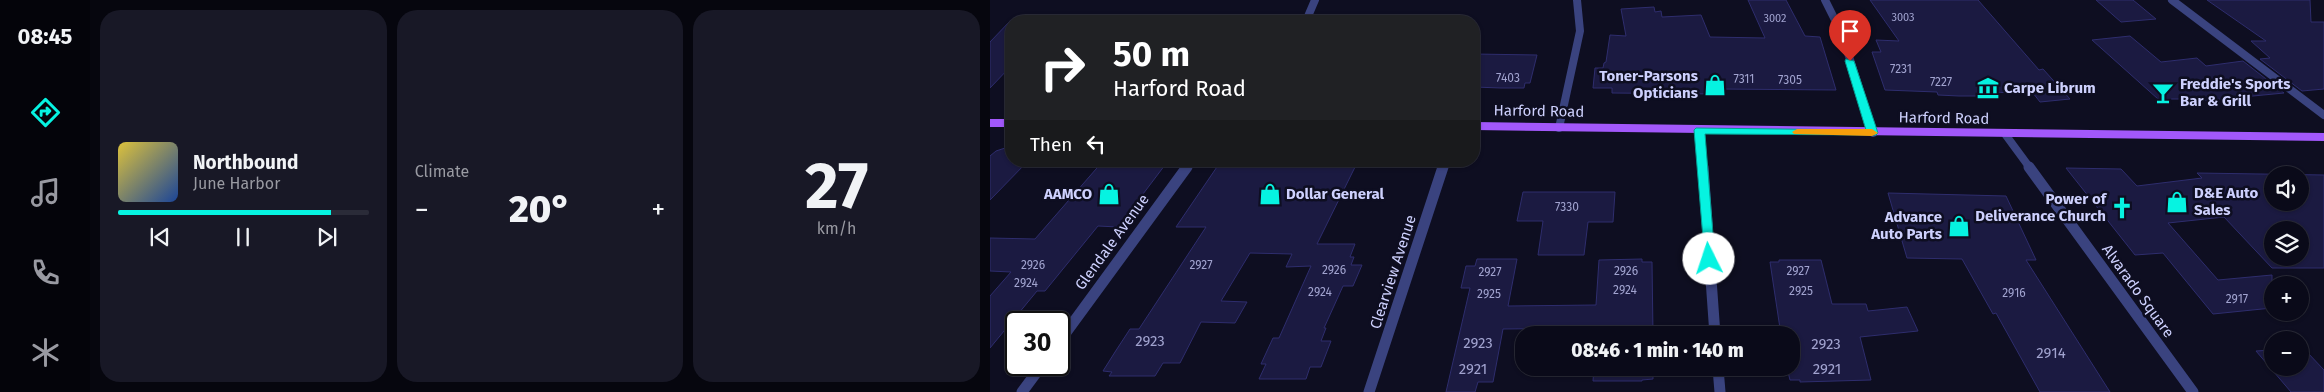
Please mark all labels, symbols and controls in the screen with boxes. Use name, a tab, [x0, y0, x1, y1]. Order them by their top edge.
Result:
pin	[1829, 10, 1871, 61]
house number: 3003	[1891, 11, 1915, 24]
house number: 3002	[1763, 12, 1787, 25]
icon: arrive	[1836, 17, 1864, 45]
text: 08:45	[18, 23, 72, 50]
text: 50 m	[1113, 33, 1190, 75]
icon: right	[1030, 35, 1095, 100]
house number: 7231	[1890, 62, 1912, 76]
place label: Toner-Parsons Opticians	[1599, 67, 1698, 102]
house number: 7403	[1496, 71, 1520, 85]
shop icon: Toner-Parsons Opticians	[1702, 72, 1728, 98]
house number: 7311	[1733, 72, 1755, 86]
house number: 7305	[1778, 73, 1802, 87]
text: Harford Road	[1113, 75, 1246, 102]
house number: 7227	[1930, 75, 1952, 89]
museum icon: Carpe Librum	[1975, 75, 2001, 101]
place label: Freddie's Sports Bar & Grill	[2180, 75, 2291, 110]
place label: Carpe Librum	[2004, 79, 2096, 97]
bar icon: Freddie's Sports Bar & Grill	[2150, 80, 2176, 106]
icon: directions	[28, 95, 63, 130]
street label: Harford Road	[1494, 101, 1584, 121]
street label: Harford Road	[1899, 108, 1989, 128]
icon: left	[1082, 130, 1110, 158]
text: Then	[1030, 133, 1072, 156]
text: 27	[805, 147, 868, 225]
text: Northbound	[193, 151, 298, 174]
text: Climate	[415, 162, 469, 181]
map controls	[2264, 166, 2309, 376]
button: sound	[2264, 166, 2309, 211]
text: June Harbor	[193, 174, 280, 193]
icon: music	[28, 175, 63, 210]
shop icon: AAMCO	[1096, 181, 1122, 207]
shop icon: Dollar General	[1257, 181, 1283, 207]
place label: D&E Auto Sales	[2194, 184, 2259, 219]
place label: AAMCO	[1043, 185, 1092, 203]
place label: Dollar General	[1286, 185, 1385, 203]
text: 20°	[509, 186, 571, 232]
shop icon: D&E Auto Sales	[2164, 189, 2190, 215]
place label: Power of Deliverance Church	[1975, 190, 2108, 225]
street label: Glendale Avenue	[1071, 191, 1153, 293]
text: −	[415, 193, 429, 226]
text: +	[651, 193, 665, 226]
church icon: Power of Deliverance Church	[2109, 195, 2135, 221]
house number: 7330	[1555, 200, 1579, 214]
place label: Advance Auto Parts	[1870, 208, 1942, 243]
street label: Clearview Avenue	[1366, 213, 1420, 331]
shop icon: Advance Auto Parts	[1946, 213, 1972, 239]
text: km/h	[817, 219, 856, 238]
button: layers	[2264, 221, 2309, 266]
icon: previous	[146, 223, 174, 251]
icon: pause	[229, 223, 257, 251]
icon: next	[313, 223, 341, 251]
position arrow	[1682, 232, 1734, 284]
street label: Alvarado Square	[2098, 241, 2178, 341]
icon: phone	[28, 255, 63, 290]
house number: 2926	[1021, 258, 1045, 272]
house number: 2927	[1189, 258, 1213, 272]
house number: 2926	[1322, 263, 1346, 277]
house number: 2926	[1614, 264, 1638, 278]
house number: 2927	[1786, 264, 1810, 278]
house number: 2927	[1478, 265, 1502, 279]
house number: 2924	[1014, 276, 1039, 290]
button: +	[2264, 276, 2309, 321]
house number: 2924	[1613, 283, 1638, 297]
house number: 2925	[1789, 284, 1813, 298]
house number: 2924	[1308, 285, 1333, 299]
house number: 2916	[2002, 286, 2026, 300]
house number: 2925	[1477, 287, 1501, 301]
house number: 2917	[2226, 292, 2248, 306]
speed limit sign: 30	[1005, 311, 1070, 376]
button: −	[2264, 331, 2309, 376]
house number: 2923	[1135, 332, 1165, 350]
house number: 2923	[1463, 334, 1493, 352]
icon: climate	[28, 335, 63, 370]
house number: 2923	[1811, 335, 1841, 353]
text: 08:46 · 1 min · 140 m	[1571, 339, 1744, 362]
house number: 2914	[2036, 344, 2066, 362]
house number: 2921	[1459, 360, 1487, 378]
house number: 2921	[1813, 360, 1841, 378]

